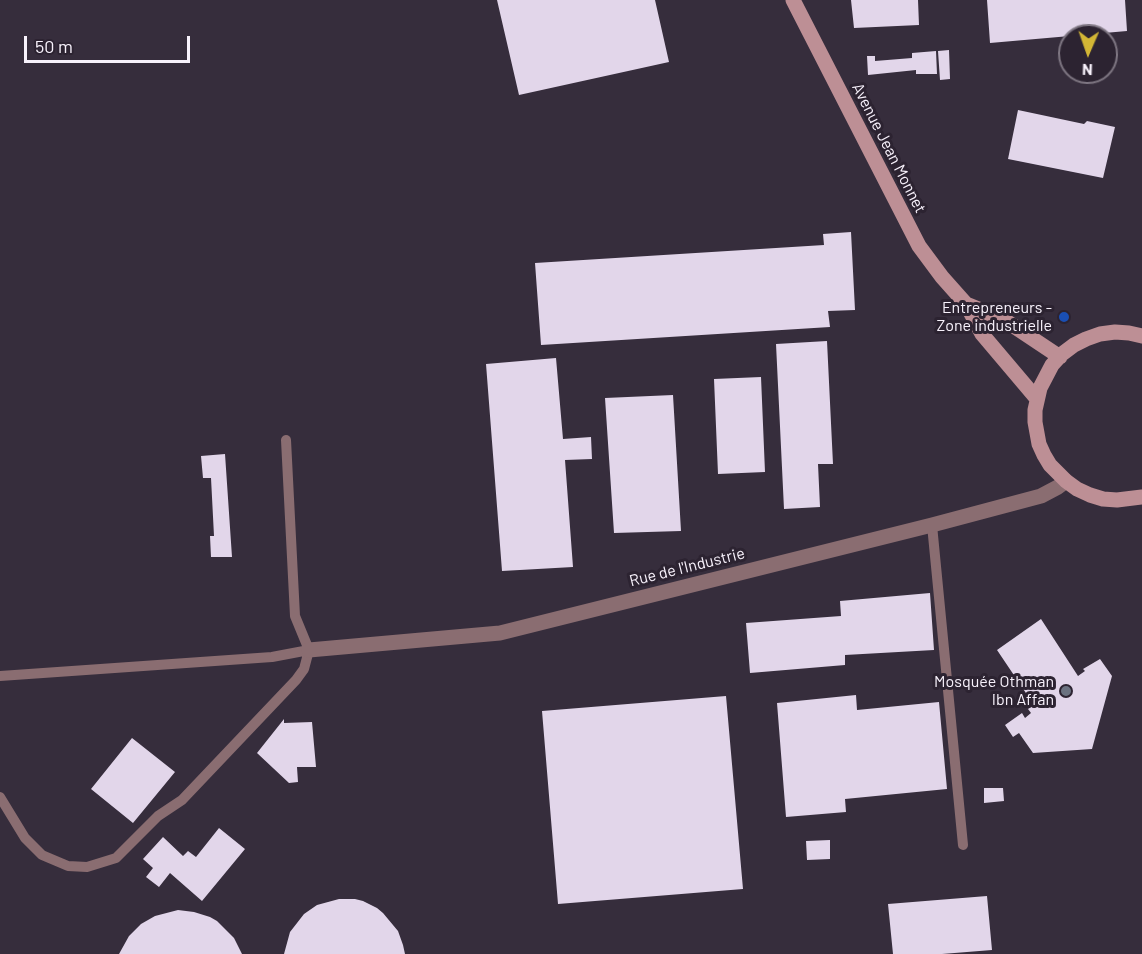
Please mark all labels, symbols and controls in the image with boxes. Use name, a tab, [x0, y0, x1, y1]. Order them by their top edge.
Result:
scale bar	[27, 24, 194, 62]
north arrow	[1058, 24, 1118, 84]
text: 50 m	[35, 35, 73, 57]
text: N	[1082, 61, 1093, 80]
street label: Avenue Jean Monnet	[848, 80, 930, 216]
place label: Entrepreneurs - Zone industrielle	[937, 298, 1052, 336]
marker: Entrepreneurs - Zone industrielle	[1057, 310, 1071, 324]
street label: Rue de l'Industrie	[627, 543, 747, 591]
place label: Mosquée Othman Ibn Affan	[934, 672, 1054, 710]
marker: Mosquée Othman Ibn Affan	[1059, 684, 1073, 698]

